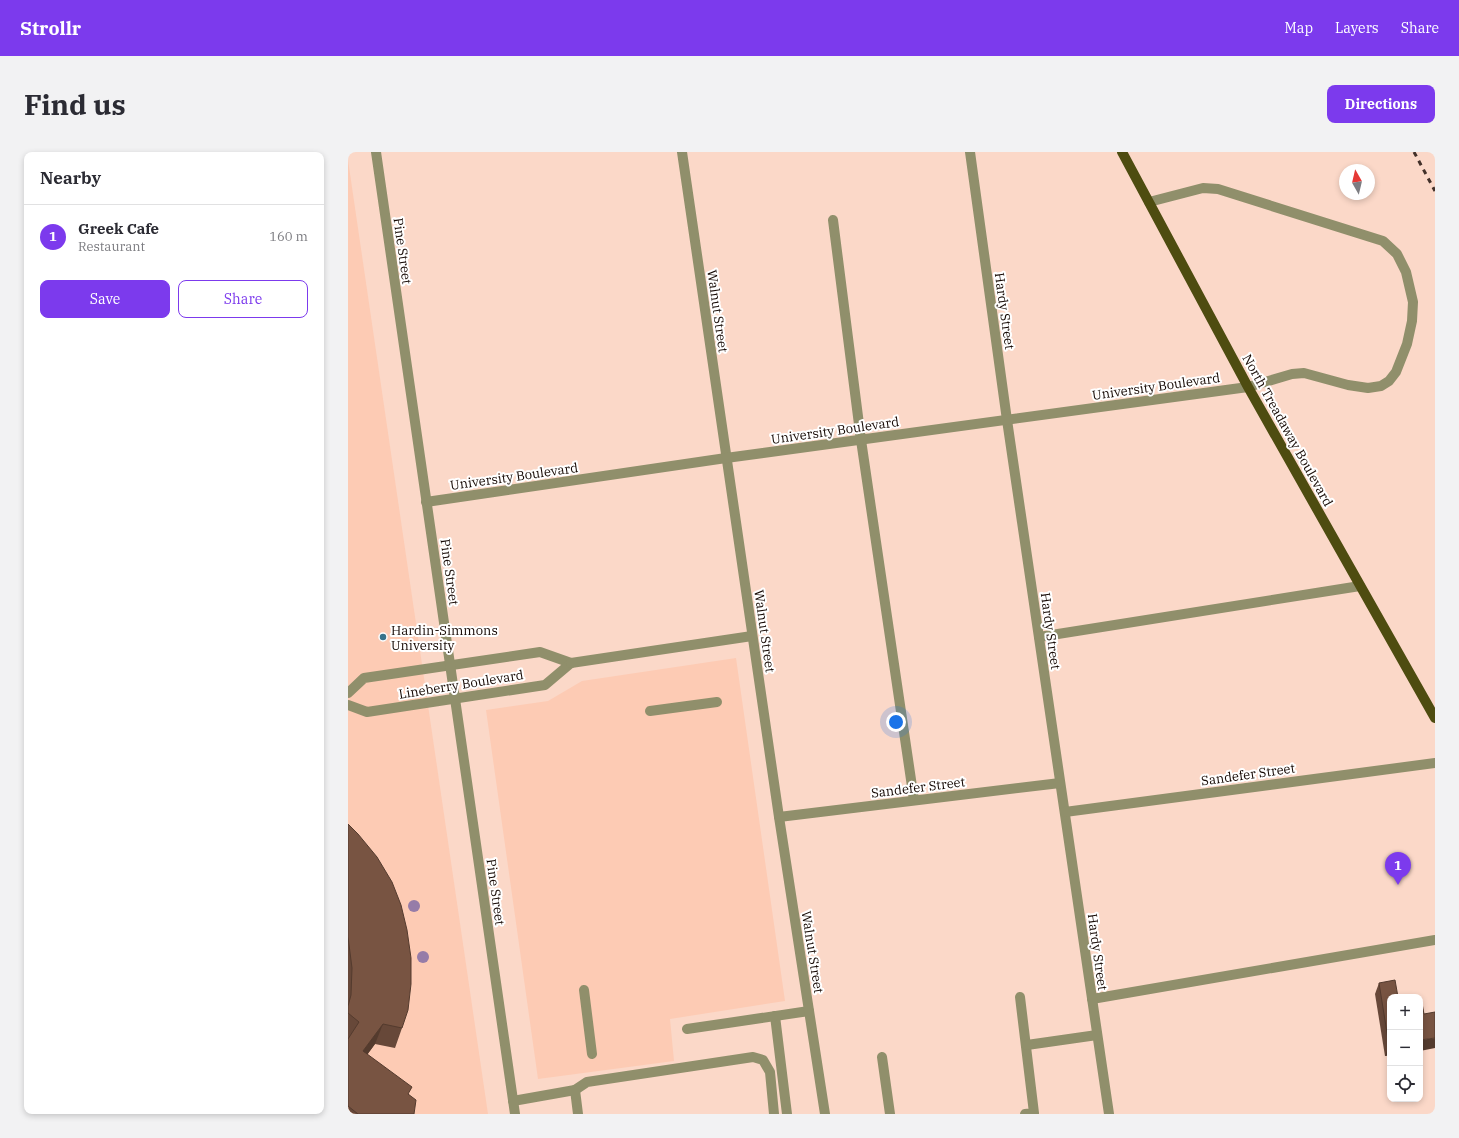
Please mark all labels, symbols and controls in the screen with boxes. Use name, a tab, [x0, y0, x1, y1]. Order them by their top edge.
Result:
text: Strollr	[20, 16, 81, 40]
text: Map	[1285, 19, 1313, 37]
text: Layers	[1335, 19, 1379, 37]
text: Share	[1401, 19, 1439, 37]
button: Directions	[1327, 85, 1435, 123]
text: Find us	[24, 86, 126, 123]
north arrow	[1339, 164, 1375, 200]
text: Nearby	[40, 167, 101, 189]
street label: Pine Street	[389, 217, 416, 286]
text: Greek Cafe	[78, 219, 159, 238]
text: 1	[49, 228, 57, 245]
text: 160 m	[269, 228, 308, 245]
text: Restaurant	[78, 238, 145, 255]
street label: Walnut Street	[703, 269, 732, 354]
street label: Hardy Street	[991, 272, 1018, 351]
button: Save	[40, 280, 170, 318]
button: Share	[178, 280, 308, 318]
street label: North Treadaway Boulevard	[1239, 351, 1337, 509]
street label: University Boulevard	[1091, 369, 1221, 404]
street label: University Boulevard	[770, 413, 900, 448]
street label: University Boulevard	[449, 459, 579, 494]
street label: Pine Street	[436, 538, 463, 607]
street label: Walnut Street	[750, 589, 779, 674]
street label: Hardy Street	[1037, 592, 1064, 671]
place label: Hardin-Simmons University	[391, 622, 498, 654]
marker: Hardin-Simmons University	[378, 632, 388, 642]
street label: Lineberry Boulevard	[397, 666, 525, 703]
your location	[886, 712, 906, 732]
street label: Sandefer Street	[1200, 759, 1296, 789]
street label: Sandefer Street	[870, 773, 966, 802]
pin: 1	[1385, 852, 1411, 885]
street label: Pine Street	[482, 858, 509, 927]
street label: Walnut Street	[798, 910, 827, 995]
street label: Hardy Street	[1084, 913, 1111, 992]
map controls	[1387, 994, 1423, 1102]
button: +	[1387, 994, 1423, 1030]
button: −	[1387, 1030, 1423, 1066]
button: locate	[1387, 1066, 1423, 1102]

